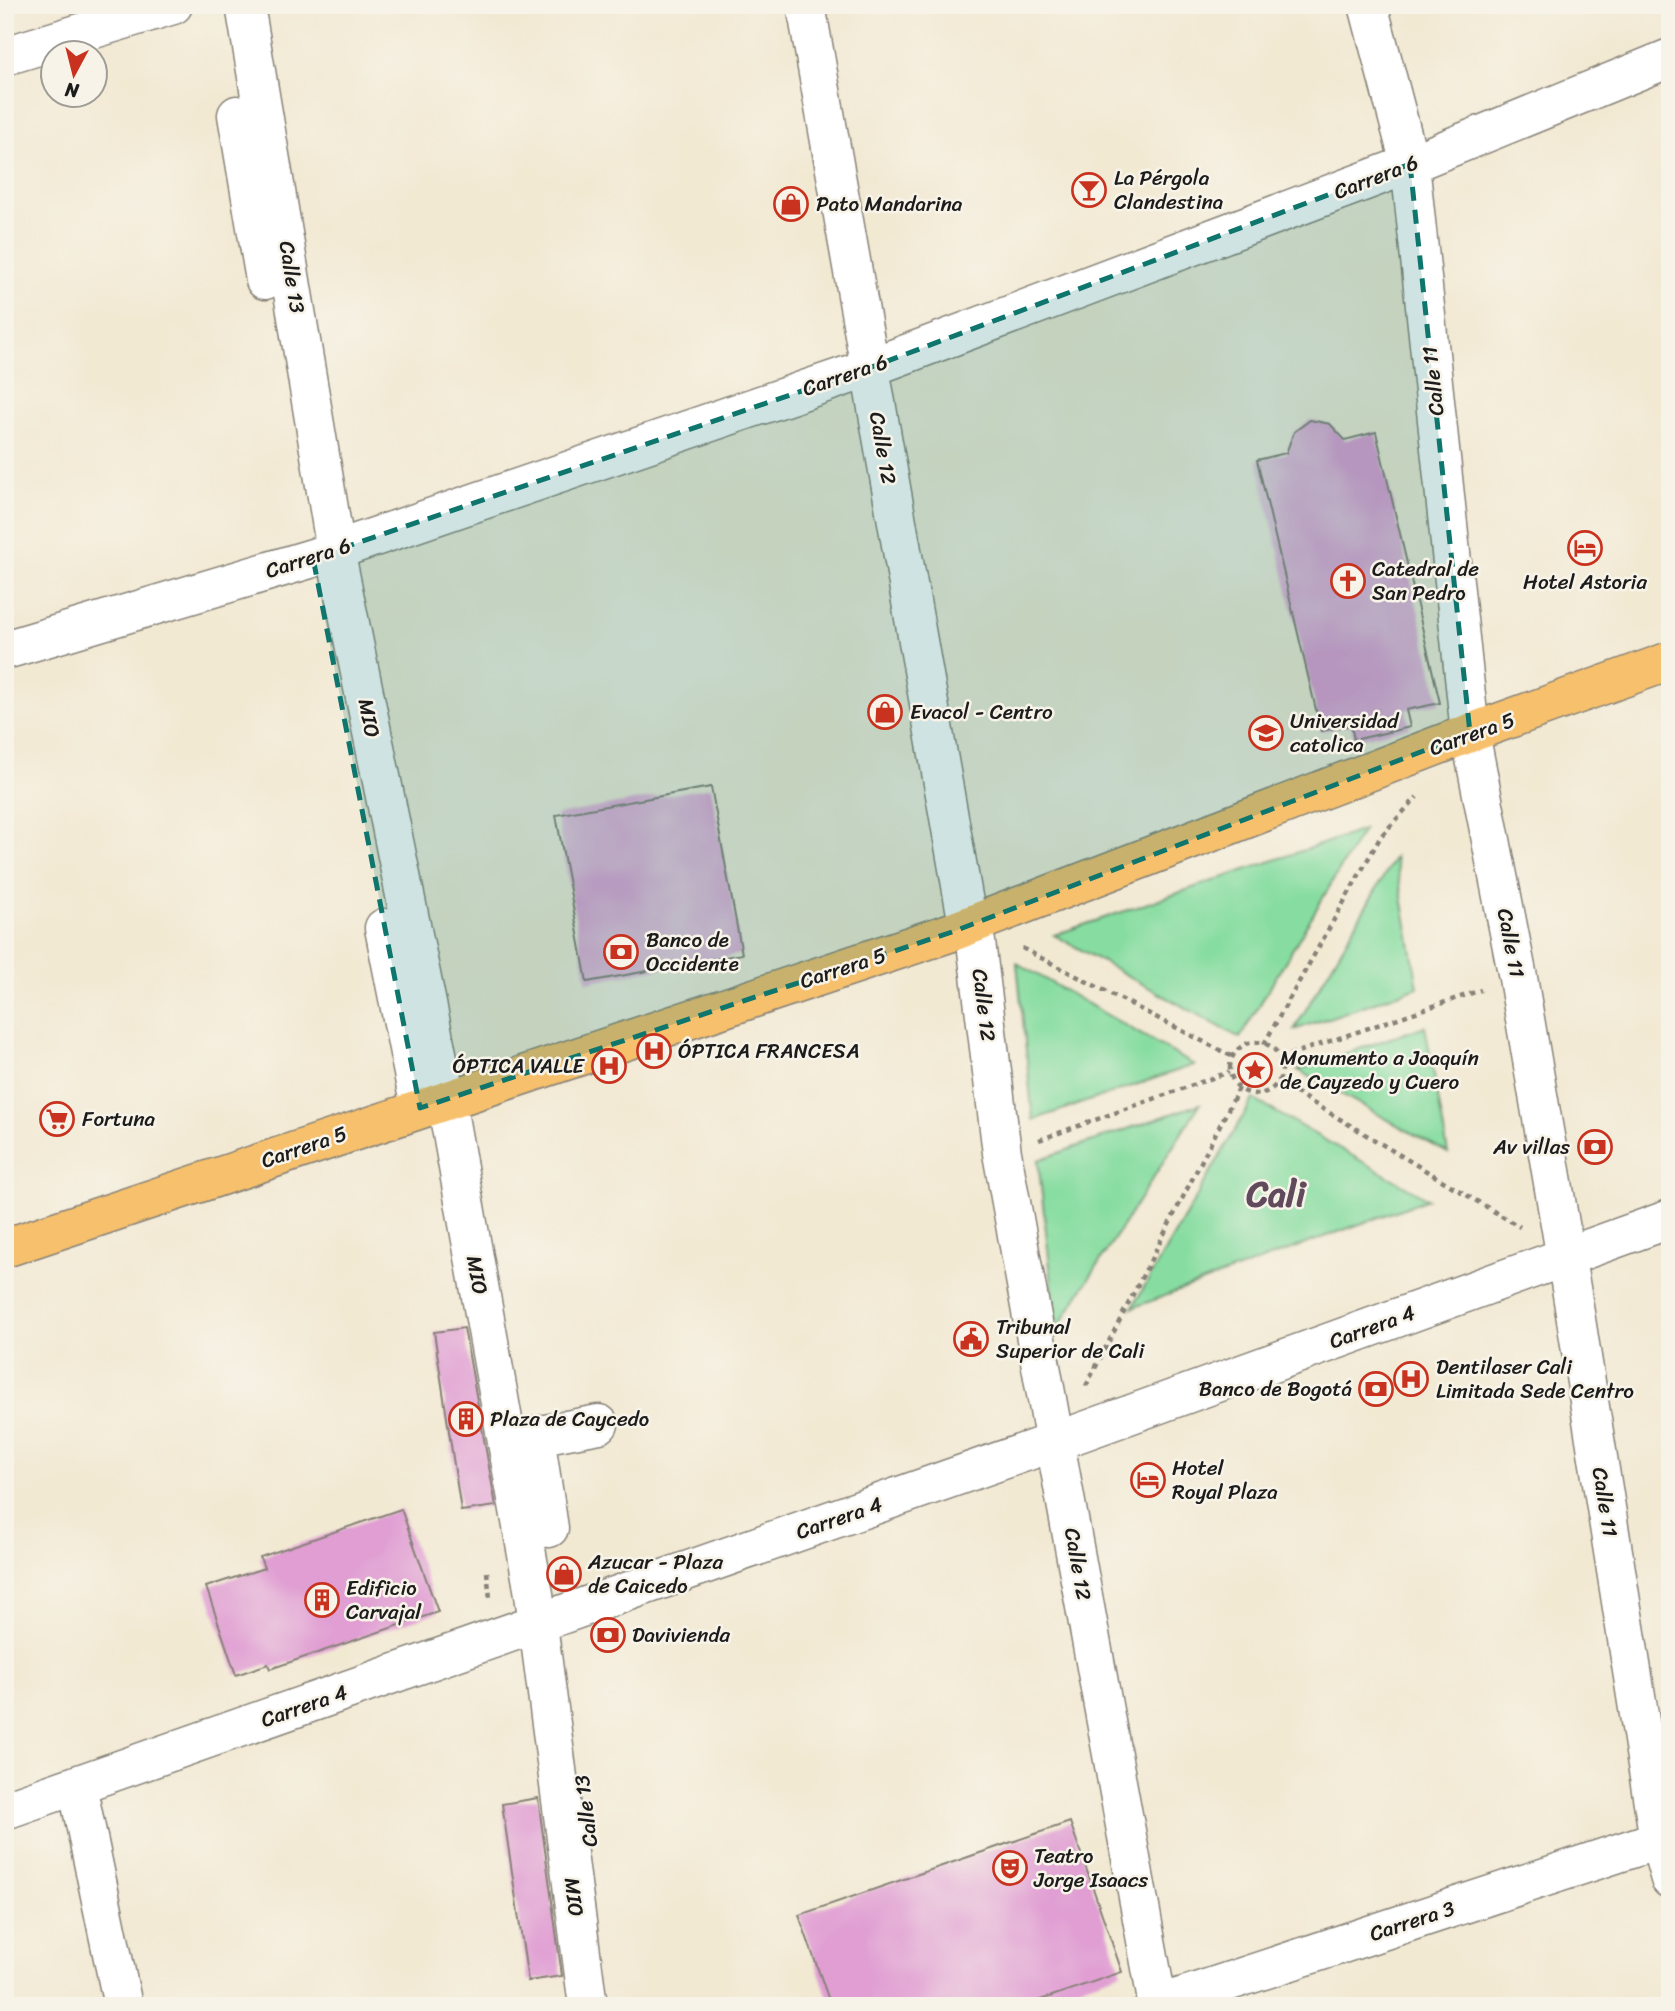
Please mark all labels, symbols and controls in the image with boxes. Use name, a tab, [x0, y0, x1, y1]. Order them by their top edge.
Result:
north arrow	[38, 38, 108, 108]
text: N	[63, 73, 82, 108]
street label: Carrera 6	[1328, 143, 1424, 211]
place label: La Pérgola Clandestina	[1114, 159, 1224, 221]
bar icon: La Pérgola Clandestina	[1070, 171, 1108, 209]
shop icon: Pato Mandarina	[772, 185, 810, 223]
place label: Pato Mandarina	[816, 185, 963, 223]
street label: Calle 13	[268, 238, 317, 316]
street label: Carrera 6	[797, 343, 893, 407]
street label: Calle 11	[1410, 344, 1456, 418]
street label: Calle 12	[858, 409, 908, 487]
street label: Carrera 6	[260, 526, 356, 590]
hotel icon: Hotel Astoria	[1566, 529, 1604, 567]
place label: Catedral de San Pedro	[1372, 550, 1479, 612]
church icon: Catedral de San Pedro	[1329, 562, 1367, 600]
place label: Hotel Astoria	[1523, 563, 1647, 601]
shop icon: Evacol - Centro	[866, 693, 904, 731]
place label: Evacol - Centro	[910, 693, 1053, 731]
street label: MIO	[347, 695, 391, 741]
street label: Carrera 5	[1424, 701, 1521, 767]
place label: Universidad catolica	[1290, 702, 1400, 764]
school or university icon: Universidad catolica	[1247, 714, 1285, 752]
street label: Calle 11	[1486, 905, 1536, 981]
place label: Banco de Occidente	[646, 921, 739, 983]
bank icon: Banco de Occidente	[602, 933, 640, 971]
street label: Carrera 5	[795, 936, 891, 1000]
street label: Calle 12	[961, 966, 1007, 1044]
hospital icon: ÓPTICA FRANCESA	[635, 1032, 673, 1070]
place label: ÓPTICA FRANCESA	[678, 1032, 860, 1070]
place label: Monumento a Joaquín de Cayzedo y Cuero	[1280, 1039, 1479, 1101]
place label: ÓPTICA VALLE	[452, 1047, 585, 1085]
hospital icon: ÓPTICA VALLE	[590, 1047, 628, 1085]
place icon: Monumento a Joaquín de Cayzedo y Cuero	[1236, 1051, 1274, 1089]
supermarket icon: Fortuna	[38, 1100, 76, 1138]
place label: Fortuna	[82, 1100, 156, 1138]
street label: Carrera 5	[256, 1114, 352, 1179]
place label: Av villas	[1492, 1128, 1570, 1166]
bank icon: Av villas	[1576, 1128, 1614, 1166]
district label: Cali	[1245, 1163, 1308, 1225]
street label: MIO	[455, 1252, 499, 1298]
street label: Carrera 4	[1323, 1294, 1421, 1360]
place label: Tribunal Superior de Cali	[996, 1308, 1145, 1370]
public building icon: Tribunal Superior de Cali	[952, 1320, 990, 1358]
place label: Dentilaser Cali Limitada Sede Centro	[1436, 1348, 1634, 1410]
hospital icon: Dentilaser Cali Limitada Sede Centro	[1392, 1360, 1430, 1398]
place label: Banco de Bogotá	[1199, 1370, 1352, 1408]
bank icon: Banco de Bogotá	[1357, 1370, 1395, 1408]
building icon: Plaza de Caycedo	[447, 1400, 485, 1438]
place label: Plaza de Caycedo	[490, 1400, 649, 1438]
place label: Hotel Royal Plaza	[1172, 1449, 1278, 1511]
hotel icon: Hotel Royal Plaza	[1129, 1461, 1167, 1499]
street label: Calle 11	[1581, 1465, 1629, 1539]
street label: Carrera 4	[791, 1485, 887, 1551]
street label: Calle 12	[1053, 1525, 1103, 1603]
place label: Azucar - Plaza de Caicedo	[587, 1543, 724, 1605]
shop icon: Azucar - Plaza de Caicedo	[545, 1555, 583, 1593]
place label: Edificio Carvajal	[346, 1569, 422, 1631]
building icon: Edificio Carvajal	[303, 1581, 341, 1619]
bank icon: Davivienda	[589, 1616, 627, 1654]
place label: Davivienda	[632, 1616, 730, 1654]
street label: Carrera 4	[256, 1673, 352, 1739]
street label: Calle 13	[563, 1772, 609, 1849]
place label: Teatro Jorge Isaacs	[1033, 1837, 1148, 1899]
theatre icon: Teatro Jorge Isaacs	[991, 1849, 1029, 1887]
street label: MIO	[553, 1875, 595, 1919]
street label: Carrera 3	[1364, 1889, 1460, 1953]

